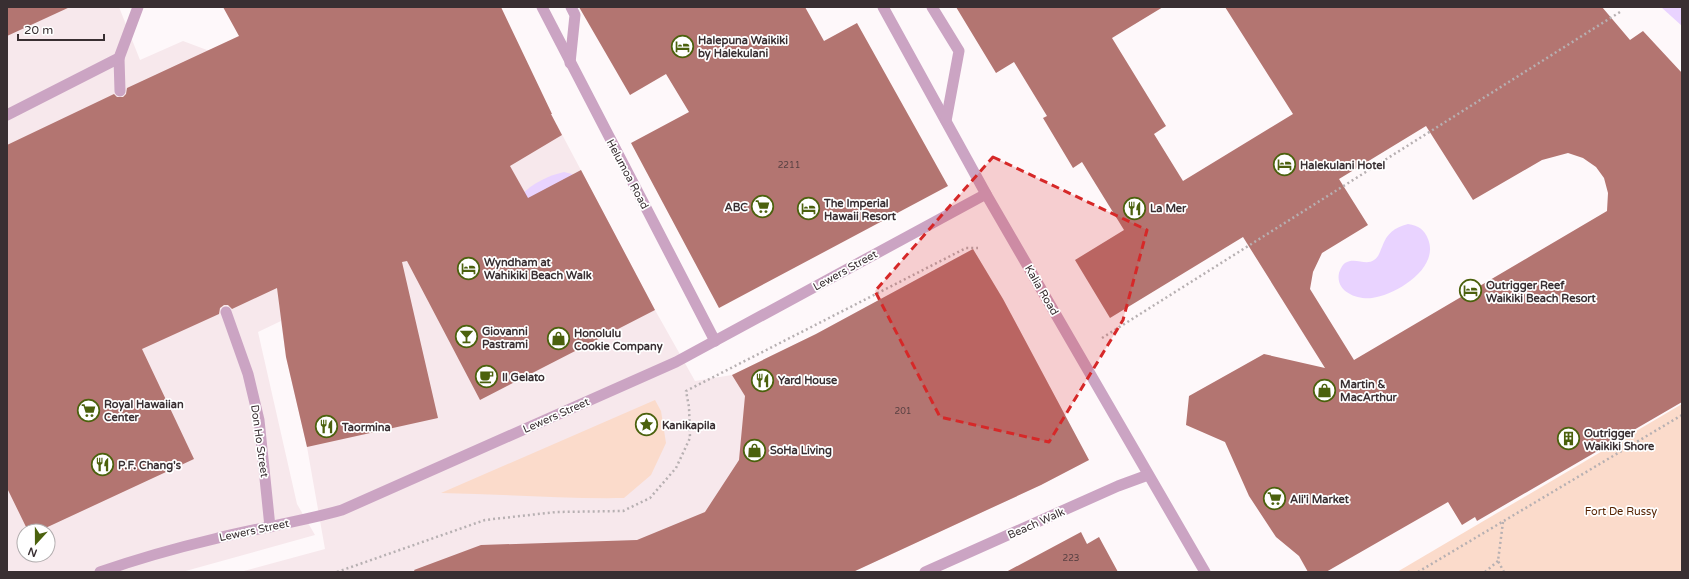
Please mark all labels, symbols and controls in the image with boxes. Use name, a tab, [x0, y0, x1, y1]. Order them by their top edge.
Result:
scale bar	[18, 16, 104, 42]
text: 20 m	[24, 23, 53, 37]
hotel icon: Halepuna Waikiki by Halekulani	[670, 33, 696, 59]
place label: Halepuna Waikiki by Halekulani	[698, 34, 788, 61]
street label: Helumoa Road	[604, 137, 651, 211]
hotel icon: Halekulani Hotel	[1272, 152, 1298, 178]
place label: Halekulani Hotel	[1300, 159, 1386, 172]
house number: 2211	[778, 160, 800, 171]
supermarket icon: ABC	[750, 194, 776, 220]
restaurant icon: La Mer	[1122, 195, 1148, 221]
hotel icon: The Imperial Hawaii Resort	[796, 196, 822, 222]
place label: The Imperial Hawaii Resort	[823, 197, 897, 223]
place label: ABC	[725, 201, 748, 214]
place label: La Mer	[1150, 202, 1187, 215]
street label: Lewers Street	[811, 247, 880, 293]
hotel icon: Wyndham at Wahikiki Beach Walk	[455, 255, 481, 281]
place label: Wyndham at Wahikiki Beach Walk	[484, 256, 592, 282]
street label: Kalia Road	[1022, 263, 1061, 318]
hotel icon: Outrigger Reef Waikiki Beach Resort	[1457, 278, 1483, 304]
place label: Outrigger Reef Waikiki Beach Resort	[1486, 279, 1597, 305]
bar icon: Giovanni Pastrami	[453, 324, 479, 350]
place label: Giovanni Pastrami	[482, 325, 528, 351]
shop icon: Honolulu Cookie Company	[545, 326, 571, 352]
place label: Honolulu Cookie Company	[574, 327, 663, 354]
cafe icon: Il Gelato	[474, 364, 500, 390]
restaurant icon: Yard House	[750, 367, 776, 393]
place label: Il Gelato	[502, 371, 545, 384]
place label: Yard House	[778, 374, 838, 387]
shop icon: Martin & MacArthur	[1311, 377, 1337, 403]
place label: Martin & MacArthur	[1340, 378, 1398, 404]
street label: Lewers Street	[521, 395, 591, 436]
supermarket icon: Royal Hawaiian Center	[76, 397, 102, 423]
place label: Royal Hawaiian Center	[104, 398, 184, 424]
street label: Don Ho Street	[248, 404, 271, 478]
house number: 201	[895, 406, 911, 417]
place icon: Kanikapila	[634, 412, 660, 438]
restaurant icon: Taormina	[314, 414, 340, 440]
place label: Kanikapila	[662, 419, 716, 433]
place label: Taormina	[341, 421, 391, 434]
building icon: Outrigger Waikiki Shore	[1555, 426, 1581, 452]
place label: Outrigger Waikiki Shore	[1584, 427, 1655, 453]
shop icon: SoHa Living	[741, 437, 767, 463]
place label: SoHa Living	[770, 444, 832, 458]
restaurant icon: P.F. Chang's	[89, 452, 115, 478]
place label: P.F. Chang's	[118, 459, 182, 473]
supermarket icon: Ali'i Market	[1262, 486, 1288, 512]
place label: Ali'i Market	[1290, 493, 1350, 506]
street label: Beach Walk	[1006, 505, 1067, 542]
park label: Fort De Russy	[1585, 505, 1657, 518]
street label: Lewers Street	[218, 517, 290, 544]
north arrow	[16, 523, 56, 563]
text: N	[26, 544, 39, 560]
house number: 223	[1063, 553, 1079, 564]

